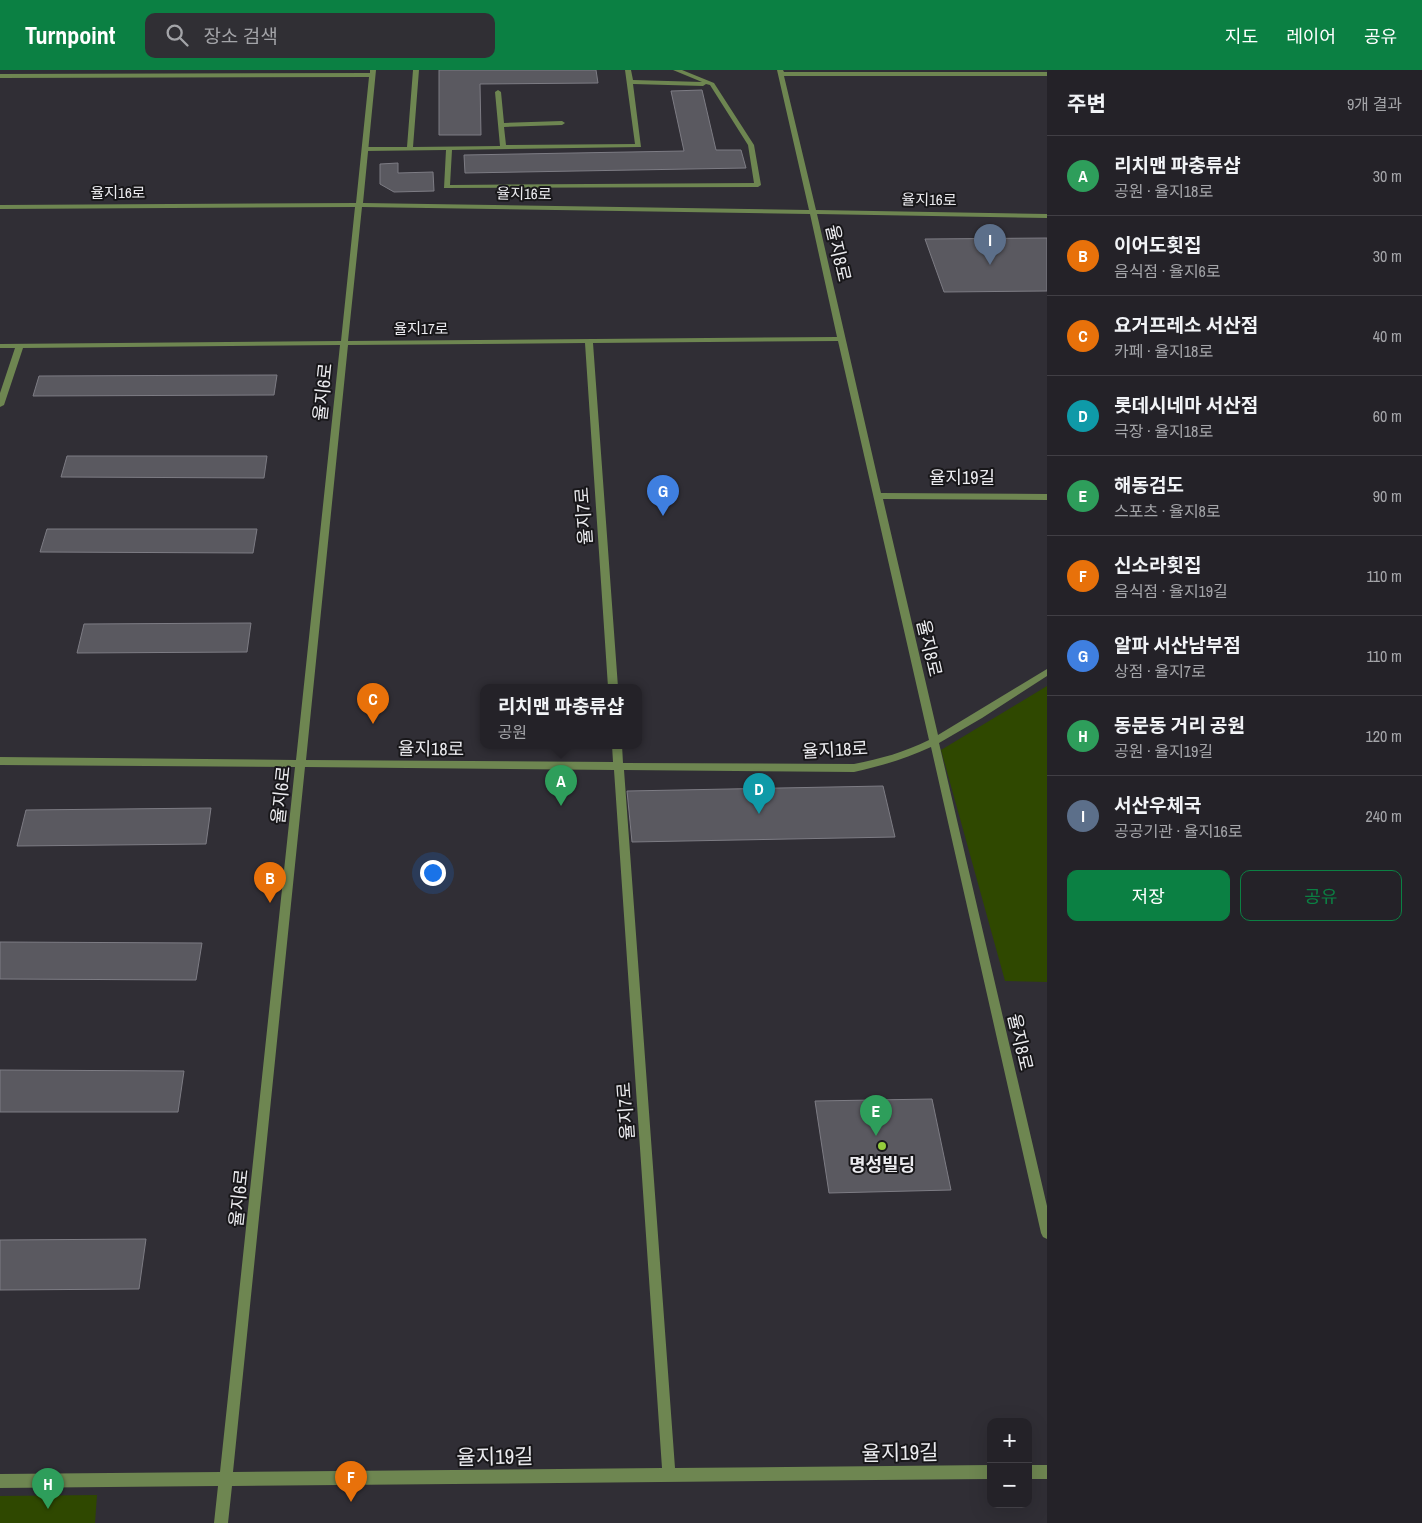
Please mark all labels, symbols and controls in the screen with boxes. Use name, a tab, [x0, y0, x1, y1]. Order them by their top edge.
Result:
search box	[145, 13, 495, 58]
text: Turnpoint	[25, 19, 115, 51]
icon: search	[163, 21, 191, 49]
text: 장소 검색	[203, 23, 278, 49]
text: 지도	[1225, 24, 1258, 49]
text: 레이어	[1286, 24, 1336, 49]
text: 공유	[1364, 24, 1397, 49]
text: 주변	[1067, 89, 1106, 118]
text: 9개 결과	[1347, 93, 1402, 115]
text: 리치맨 파충류샵	[1114, 152, 1241, 178]
text: A	[1078, 165, 1088, 187]
text: 30 m	[1373, 165, 1402, 187]
text: 공원 · 율지18로	[1114, 180, 1213, 202]
street label: 율지16로	[90, 182, 146, 203]
street label: 율지16로	[496, 183, 552, 204]
street label: 율지16로	[901, 189, 957, 210]
street label: 율지8로	[820, 222, 857, 284]
pin: I	[974, 224, 1006, 265]
text: 이어도횟집	[1114, 232, 1201, 258]
text: B	[1078, 245, 1088, 267]
text: 30 m	[1373, 245, 1402, 267]
text: 음식점 · 율지6로	[1114, 260, 1221, 282]
text: 요거프레소 서산점	[1114, 312, 1258, 338]
street label: 율지17로	[393, 318, 449, 339]
text: C	[1078, 325, 1088, 347]
text: 40 m	[1373, 325, 1402, 347]
text: 카페 · 율지18로	[1114, 340, 1213, 362]
street label: 율지6로	[307, 362, 338, 422]
text: 롯데시네마 서산점	[1114, 392, 1258, 418]
text: D	[1078, 405, 1088, 427]
text: 60 m	[1373, 405, 1402, 427]
text: 극장 · 율지18로	[1114, 420, 1213, 442]
street label: 율지19길	[929, 465, 995, 490]
text: 해동검도	[1114, 472, 1184, 498]
pin: G	[647, 475, 679, 516]
text: E	[1079, 485, 1087, 507]
text: 90 m	[1373, 485, 1402, 507]
street label: 율지7로	[569, 486, 598, 546]
text: 스포츠 · 율지8로	[1114, 500, 1221, 522]
text: 신소라횟집	[1114, 552, 1201, 578]
text: F	[1079, 565, 1087, 587]
text: 110 m	[1366, 565, 1402, 587]
text: 음식점 · 율지19길	[1114, 580, 1228, 602]
street label: 율지8로	[911, 617, 948, 679]
text: 알파 서산남부점	[1114, 632, 1241, 658]
text: G	[1078, 645, 1088, 667]
text: 110 m	[1366, 645, 1402, 667]
text: 상점 · 율지7로	[1114, 660, 1206, 682]
pin: C	[357, 683, 389, 724]
popup	[480, 684, 642, 749]
text: 리치맨 파충류샵	[498, 693, 624, 719]
text: 동문동 거리 공원	[1114, 712, 1245, 738]
text: 공원	[498, 721, 527, 743]
text: H	[1078, 725, 1088, 747]
text: 120 m	[1366, 725, 1402, 747]
street label: 율지18로	[398, 735, 464, 762]
street label: 율지18로	[801, 735, 869, 764]
text: 공원 · 율지19길	[1114, 740, 1213, 762]
street label: 율지6로	[265, 765, 296, 825]
pin: A	[545, 765, 577, 806]
pin: D	[743, 773, 775, 814]
text: 서산우체국	[1114, 792, 1201, 818]
text: I	[1081, 805, 1085, 827]
text: 240 m	[1366, 805, 1402, 827]
text: 공공기관 · 율지16로	[1114, 820, 1243, 842]
your location	[420, 860, 446, 886]
pin: B	[254, 862, 286, 903]
button: 저장	[1067, 870, 1230, 921]
button: 공유	[1240, 870, 1402, 921]
street label: 율지8로	[1002, 1011, 1039, 1073]
street label: 율지7로	[611, 1081, 640, 1141]
pin: E	[860, 1095, 892, 1136]
marker: 명성빌딩	[876, 1140, 888, 1152]
place label: 명성빌딩	[849, 1152, 915, 1177]
street label: 율지6로	[223, 1168, 254, 1228]
map controls	[987, 1418, 1032, 1508]
button: +	[987, 1418, 1032, 1463]
street label: 율지19길	[861, 1437, 939, 1468]
street label: 율지19길	[456, 1441, 534, 1472]
pin: F	[335, 1461, 367, 1502]
button: −	[987, 1463, 1032, 1508]
pin: H	[32, 1468, 64, 1509]

